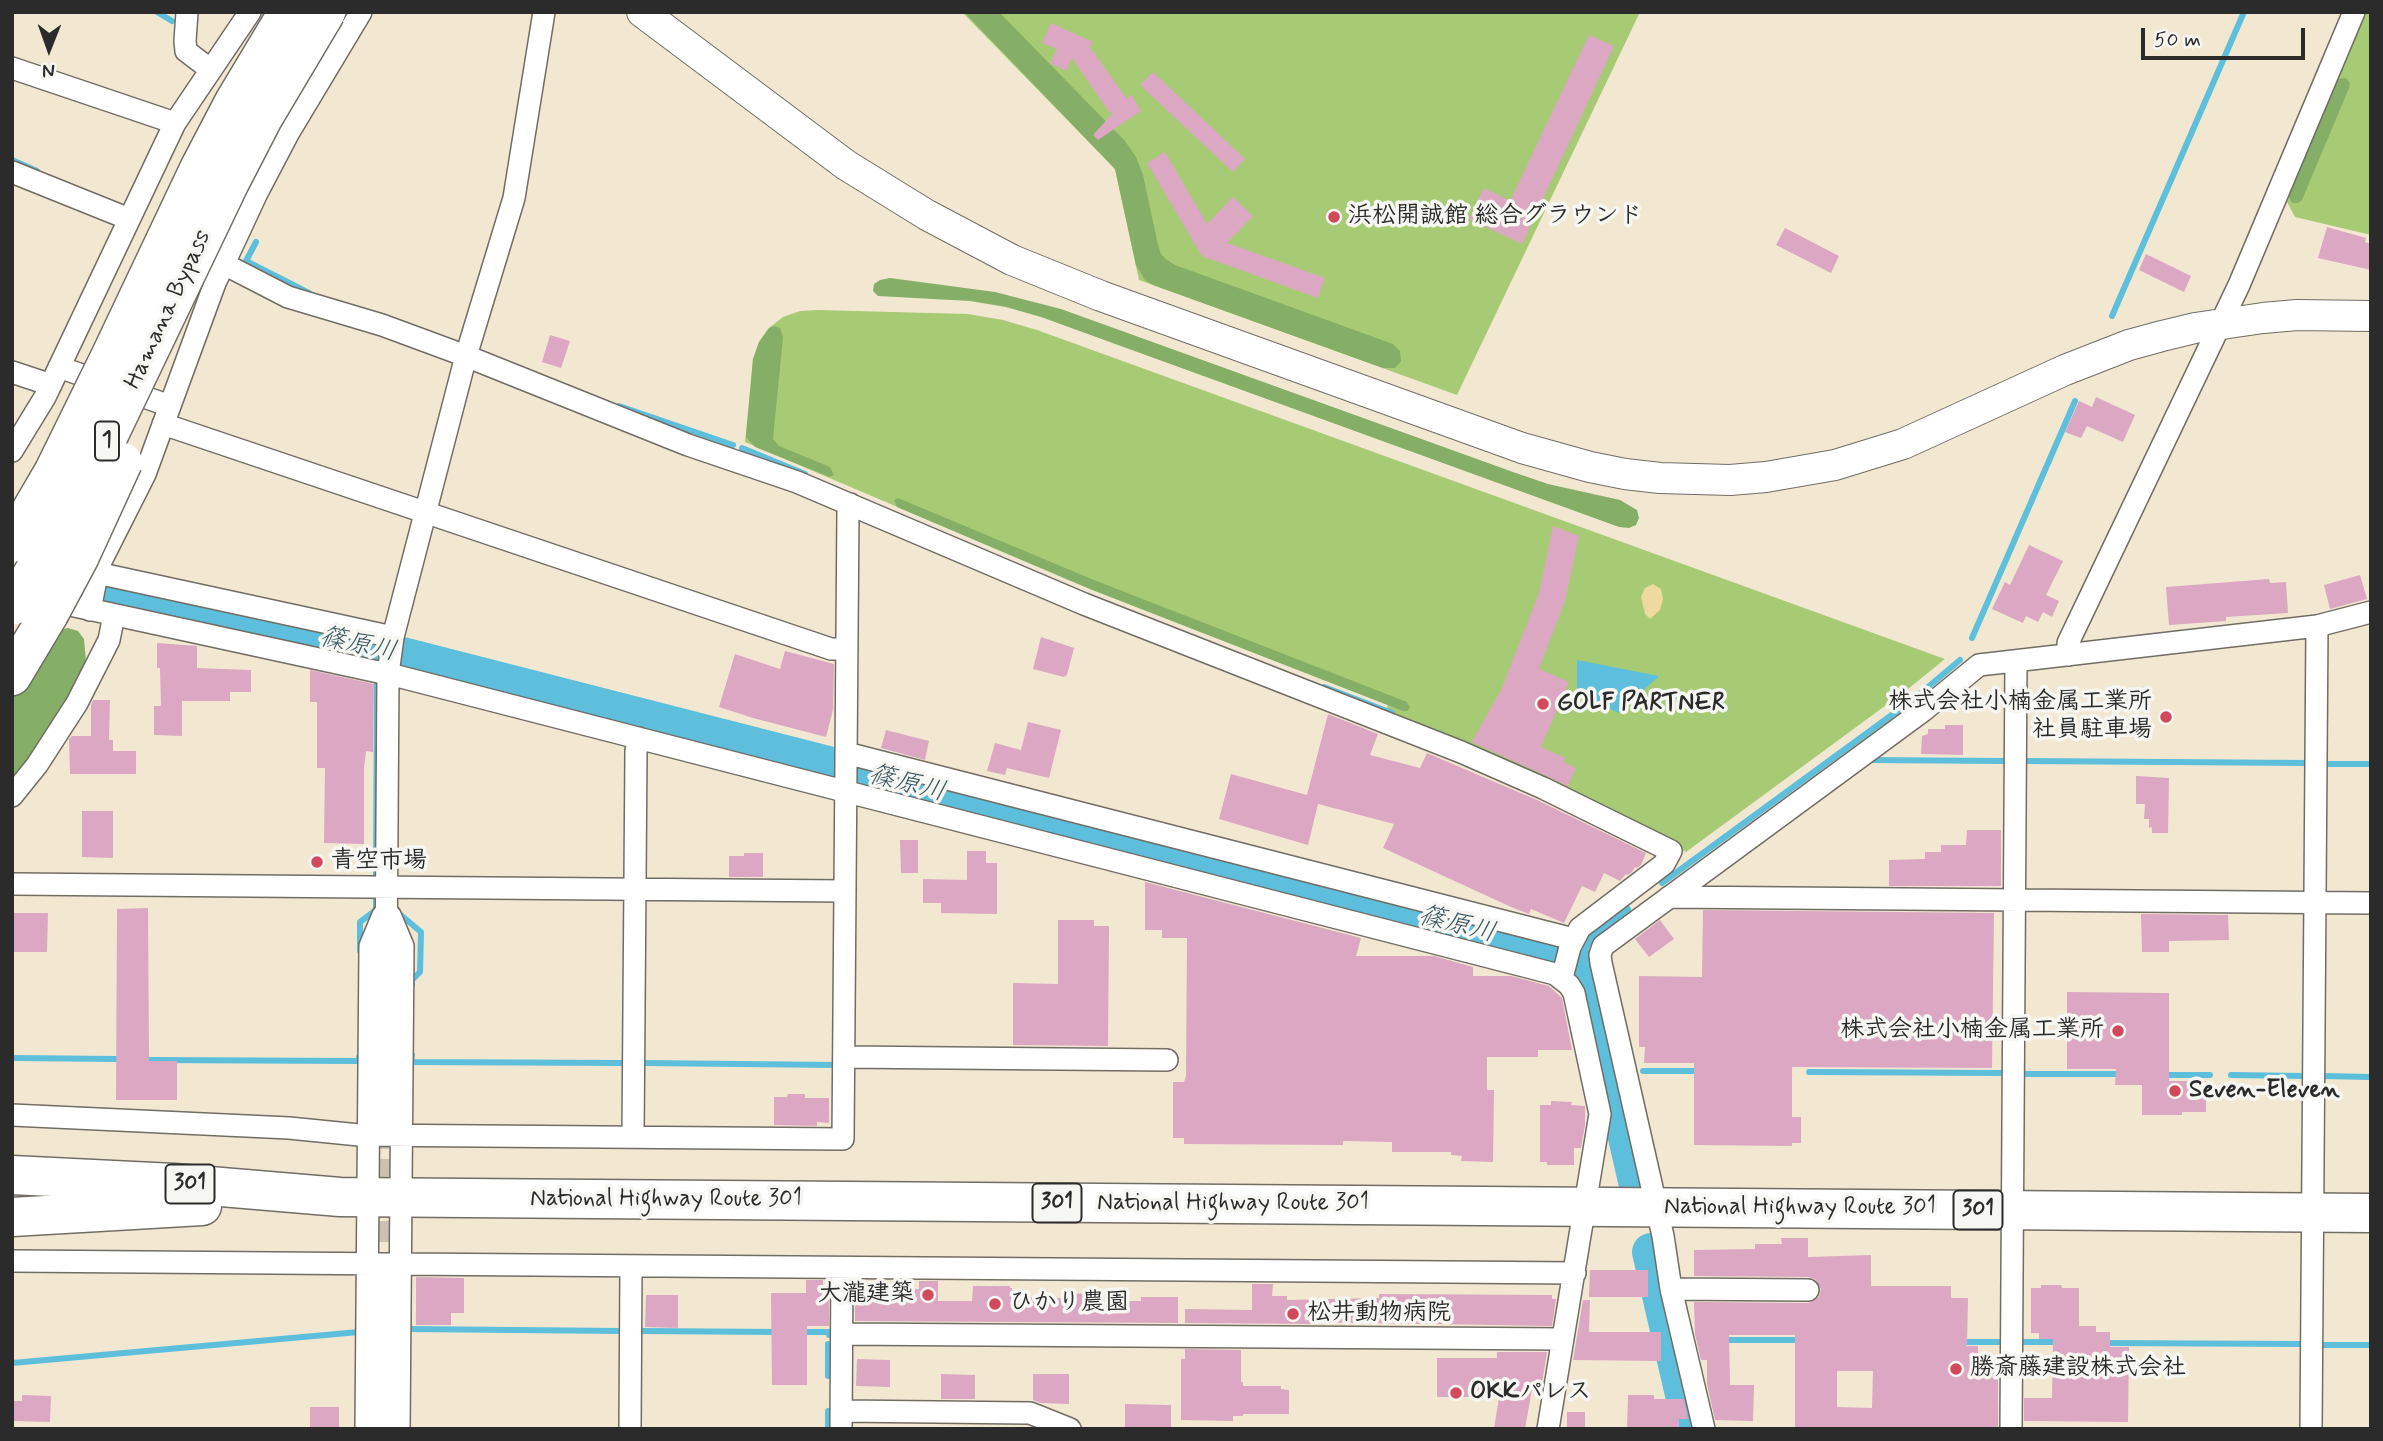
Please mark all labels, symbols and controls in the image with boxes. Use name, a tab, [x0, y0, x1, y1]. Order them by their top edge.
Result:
north arrow	[14, 14, 84, 84]
scale bar	[2145, 14, 2310, 58]
text: 50 m	[2154, 26, 2201, 54]
text: N	[42, 58, 55, 83]
place label: 浜松開誠館 総合グラウンド	[1348, 203, 1642, 231]
marker: 浜松開誠館 総合グラウンド	[1326, 209, 1342, 225]
street label: Hamana Bypass	[120, 226, 218, 394]
road number: 1	[95, 422, 119, 461]
water label: 篠原川	[317, 623, 399, 669]
place label: 株式会社小楠金属工業所 社員駐車場	[1888, 689, 2152, 745]
place label: GOLF PARTNER	[1557, 690, 1725, 718]
marker: GOLF PARTNER	[1535, 696, 1551, 712]
marker: 株式会社小楠金属工業所 社員駐車場	[2158, 709, 2174, 725]
water label: 篠原川	[865, 760, 949, 810]
place label: 青空市場	[331, 848, 427, 876]
marker: 青空市場	[309, 854, 325, 870]
water label: 篠原川	[1415, 901, 1499, 951]
place label: 株式会社小楠金属工業所	[1840, 1017, 2104, 1045]
marker: 株式会社小楠金属工業所	[2110, 1023, 2126, 1039]
place label: Seven-Eleven	[2189, 1077, 2340, 1105]
marker: Seven-Eleven	[2167, 1083, 2183, 1099]
road number: 301	[166, 1164, 214, 1204]
road number: 301	[1032, 1184, 1082, 1222]
street label: National Highway Route 301	[530, 1186, 802, 1214]
street label: National Highway Route 301	[1097, 1190, 1369, 1218]
road number: 301	[1954, 1190, 2002, 1230]
street label: National Highway Route 301	[1664, 1194, 1936, 1222]
place label: 大瀧建築	[818, 1281, 914, 1309]
marker: 大瀧建築	[920, 1287, 936, 1303]
place label: ひかり農園	[1009, 1290, 1129, 1318]
marker: ひかり農園	[987, 1296, 1003, 1312]
place label: 松井動物病院	[1307, 1300, 1451, 1328]
marker: 松井動物病院	[1285, 1306, 1301, 1322]
place label: 勝斎藤建設株式会社	[1970, 1355, 2186, 1383]
marker: 勝斎藤建設株式会社	[1948, 1361, 1964, 1377]
place label: OKKパレス	[1470, 1379, 1591, 1407]
marker: OKKパレス	[1448, 1385, 1464, 1401]

